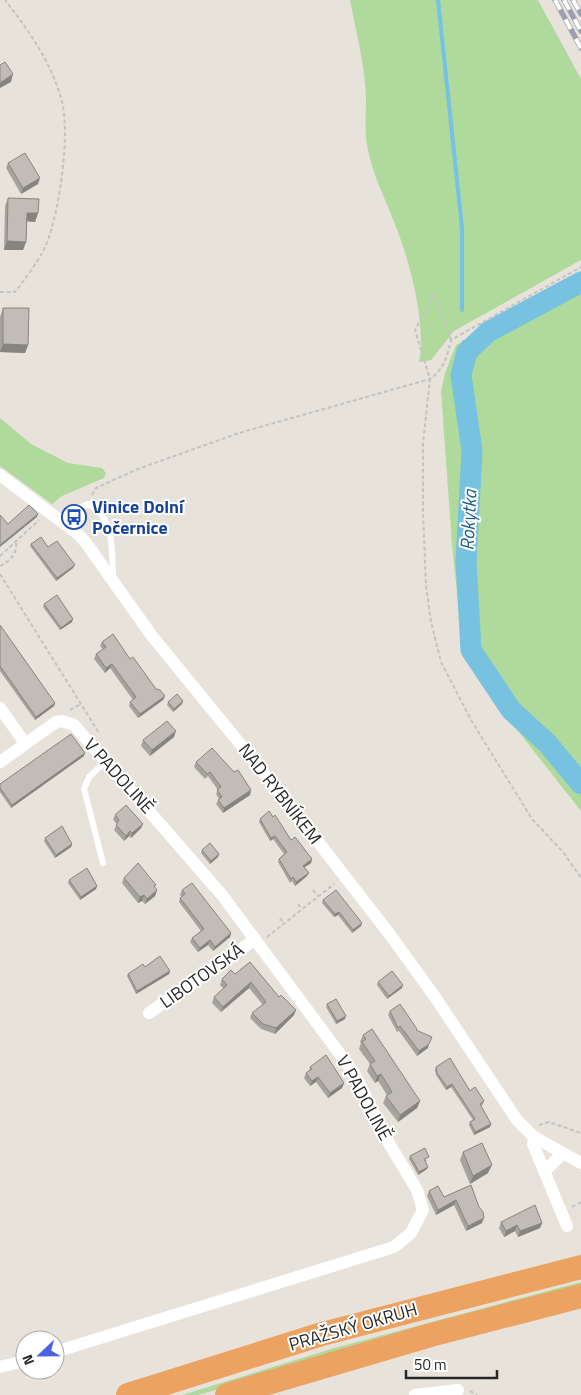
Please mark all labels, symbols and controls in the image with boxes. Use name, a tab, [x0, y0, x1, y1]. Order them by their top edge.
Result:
water label: Rokytka	[451, 487, 484, 551]
place label: Vinice Dolní Počernice	[92, 493, 185, 541]
bus stop icon: Vinice Dolní Počernice	[61, 504, 87, 530]
street label: V PADOLINĚ	[78, 732, 161, 820]
street label: NAD RYBNÍKEM	[232, 737, 329, 850]
street label: LIBOTOVSKÁ	[154, 936, 250, 1015]
street label: V PADOLINĚ	[330, 1050, 399, 1145]
street label: PRAŽSKÝ OKRUH	[285, 1295, 420, 1358]
north arrow	[15, 1330, 65, 1380]
scale bar	[406, 1348, 497, 1380]
text: N	[16, 1352, 39, 1368]
text: 50 m	[414, 1353, 447, 1376]

